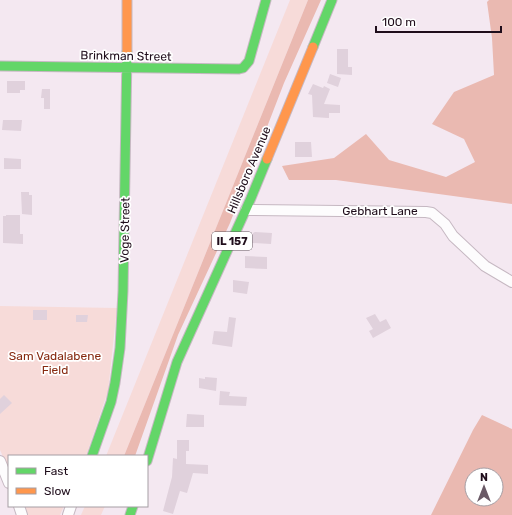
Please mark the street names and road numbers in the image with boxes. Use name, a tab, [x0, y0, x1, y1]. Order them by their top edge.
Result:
street label: Brinkman Street	[80, 48, 172, 64]
street label: Hillsboro Avenue	[224, 124, 274, 216]
street label: Voge Street	[117, 197, 133, 263]
street label: Gebhart Lane	[342, 204, 418, 218]
road number: IL 157	[212, 232, 252, 250]

